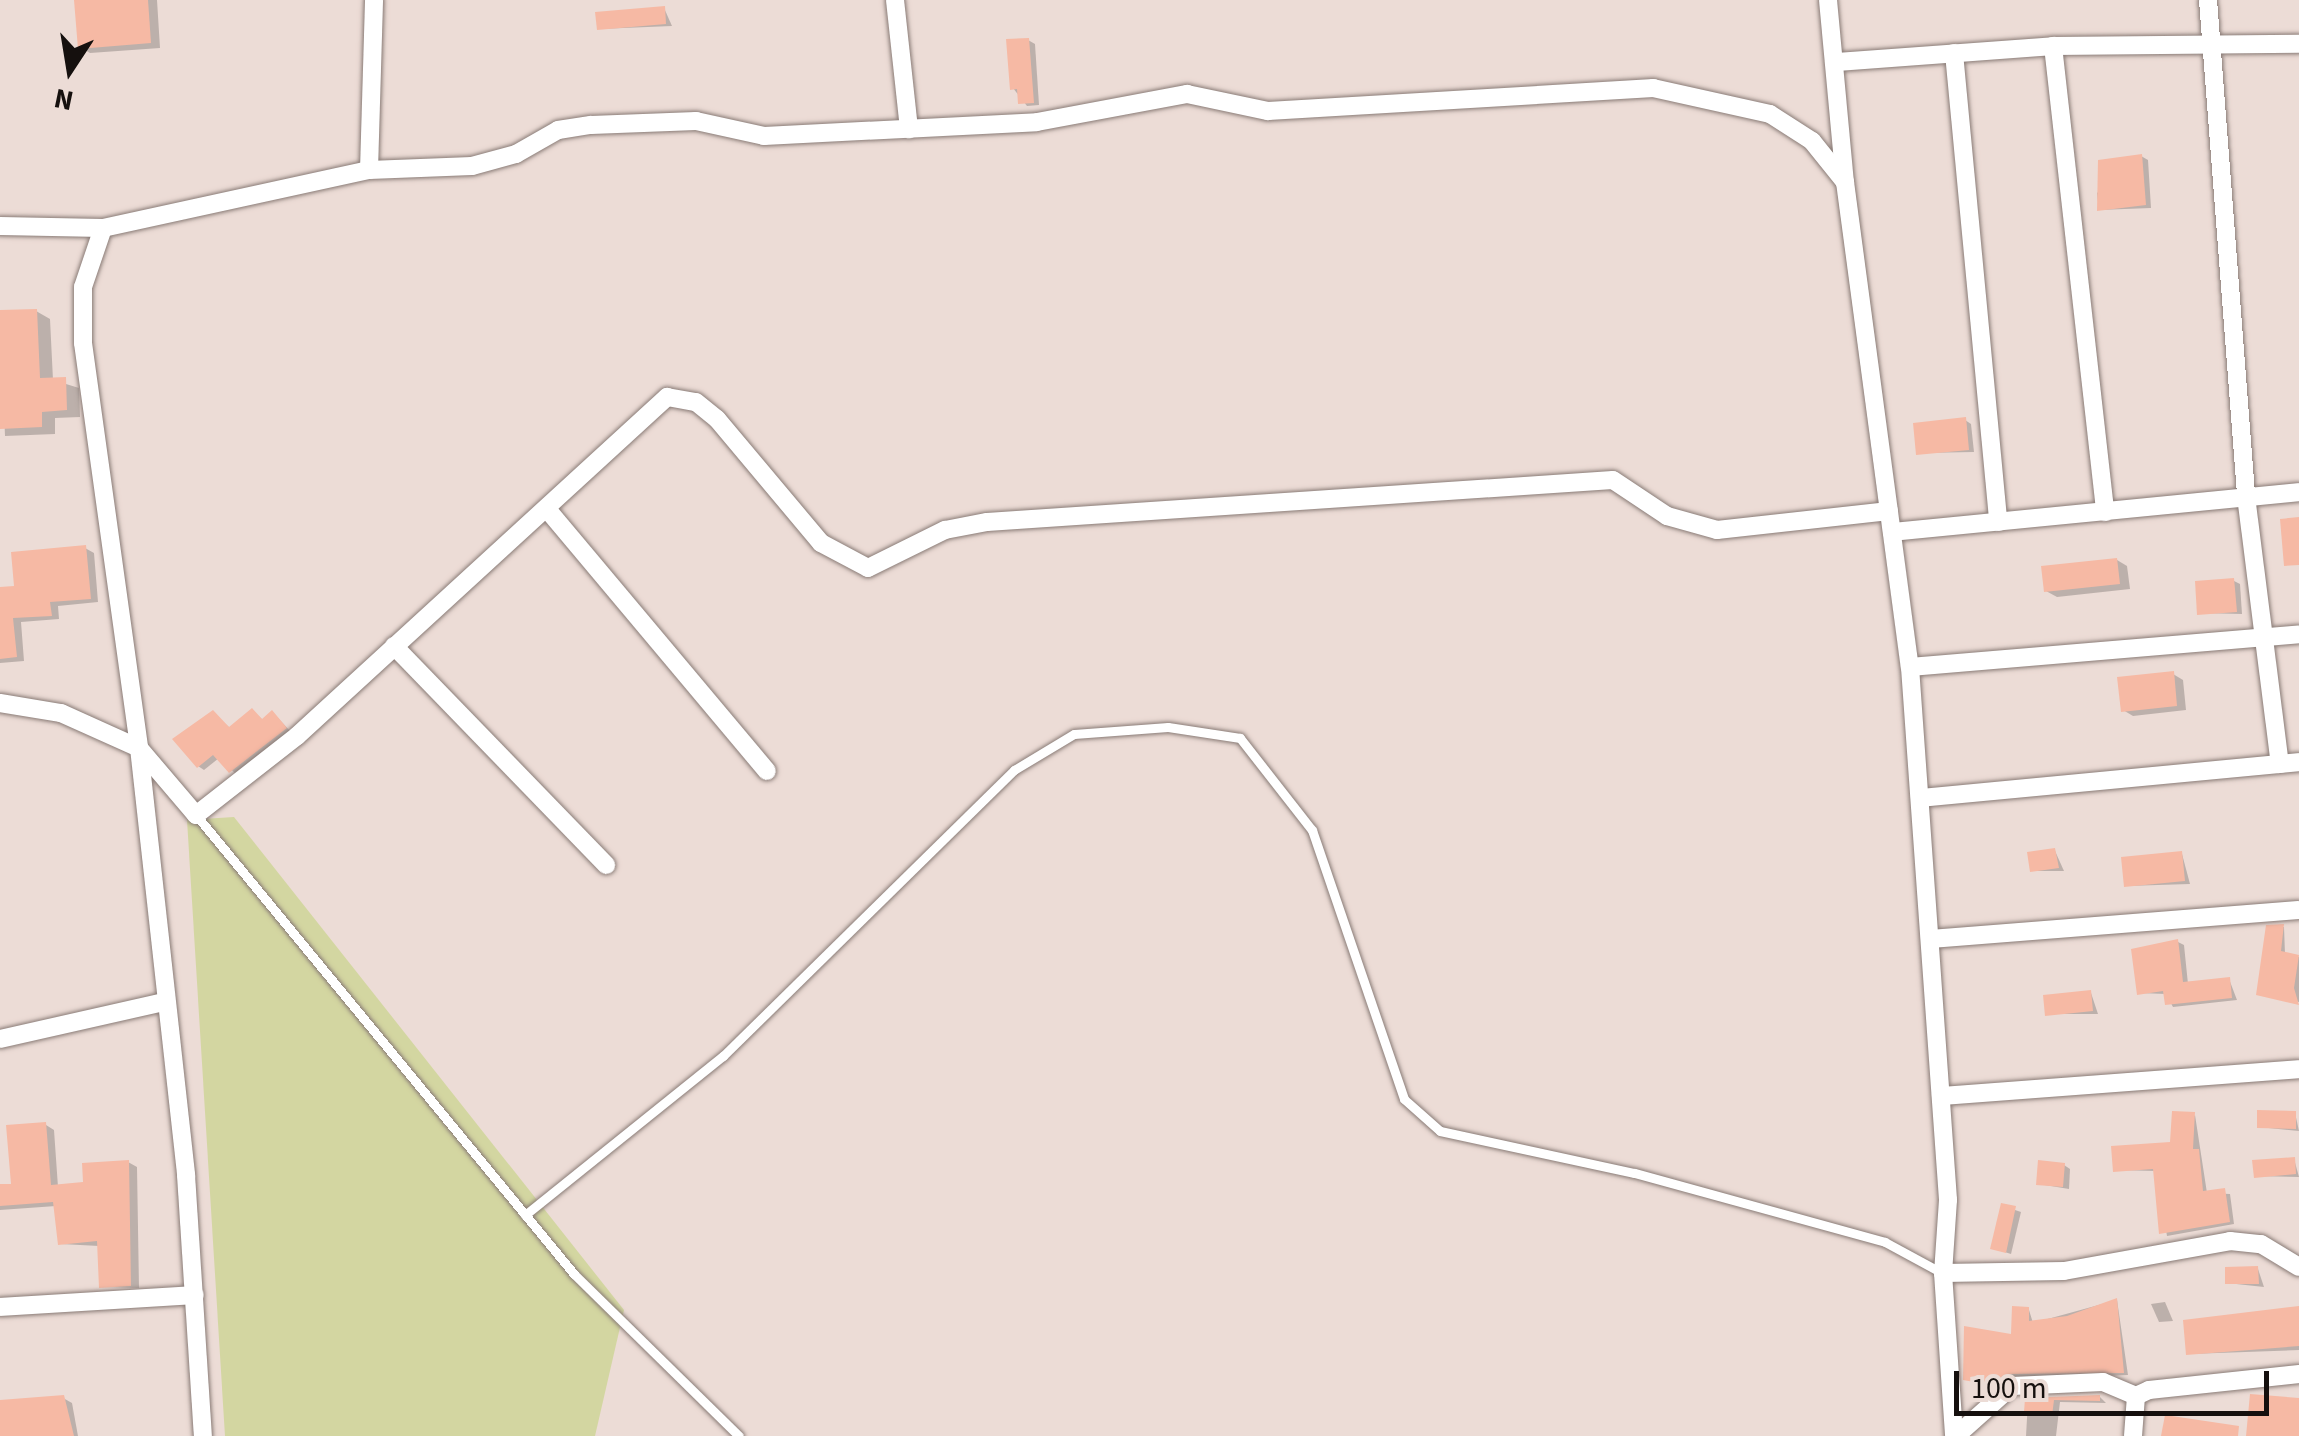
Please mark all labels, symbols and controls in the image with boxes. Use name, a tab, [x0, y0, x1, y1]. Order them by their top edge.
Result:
north arrow	[20, 20, 120, 120]
text: N	[50, 78, 77, 121]
scale bar	[1959, 1351, 2274, 1413]
text: 100 m	[1971, 1367, 2047, 1410]

